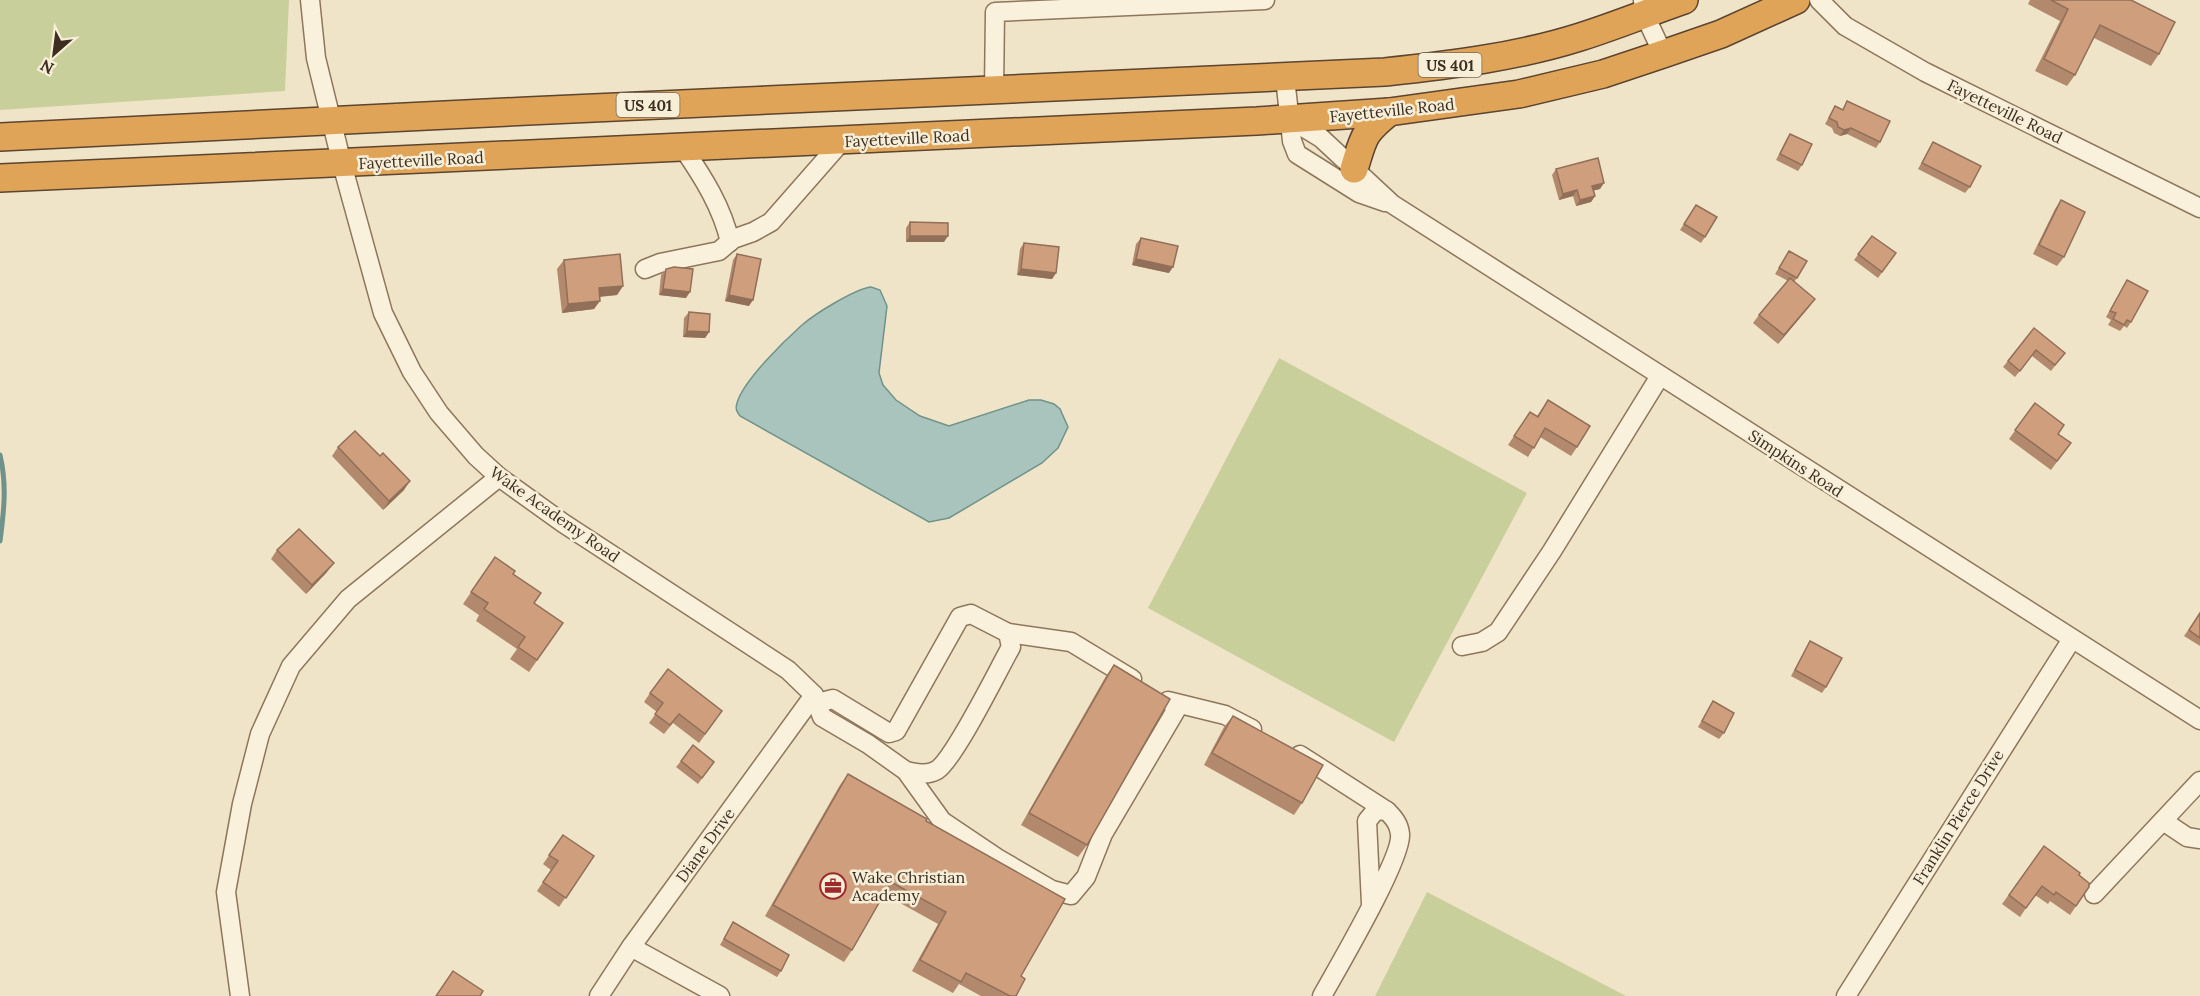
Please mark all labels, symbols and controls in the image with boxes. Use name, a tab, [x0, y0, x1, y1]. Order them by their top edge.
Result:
north arrow	[24, 24, 84, 84]
road number: US 401	[1418, 53, 1482, 77]
text: N	[37, 56, 57, 79]
street label: Fayetteville Road	[1944, 75, 2066, 148]
road number: US 401	[616, 93, 680, 117]
street label: Fayetteville Road	[1329, 93, 1456, 127]
street label: Fayetteville Road	[844, 125, 971, 151]
street label: Fayetteville Road	[358, 147, 485, 173]
street label: Simpkins Road	[1745, 425, 1847, 501]
street label: Wake Academy Road	[486, 462, 624, 567]
street label: Franklin Pierce Drive	[1908, 745, 2008, 888]
street label: Diane Drive	[671, 804, 739, 886]
place label: Wake Christian Academy	[851, 867, 965, 905]
office icon: Wake Christian Academy	[818, 871, 848, 901]

